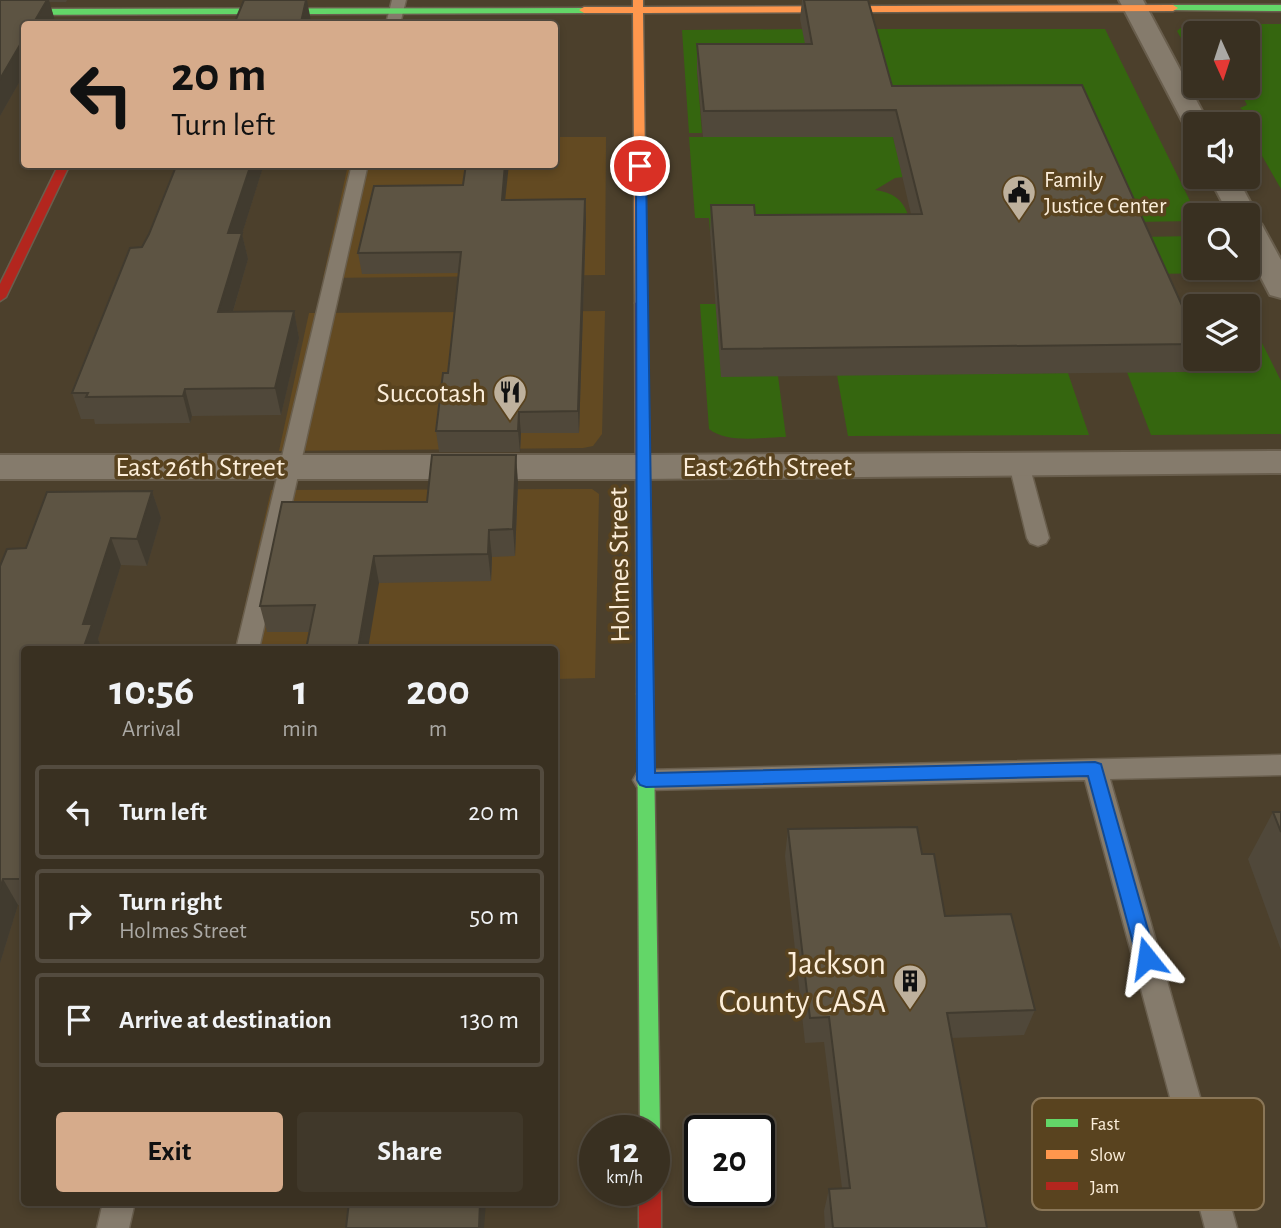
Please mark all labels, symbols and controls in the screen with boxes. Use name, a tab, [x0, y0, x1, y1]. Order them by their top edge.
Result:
north arrow	[1183, 21, 1260, 98]
map controls	[1183, 21, 1260, 371]
icon: left	[56, 49, 147, 140]
text: 20 m	[171, 51, 267, 100]
text: Turn left	[171, 109, 275, 141]
button: sound	[1183, 112, 1260, 189]
pin	[610, 136, 670, 196]
icon: arrive	[621, 147, 659, 185]
place label: Family Justice Center	[1044, 169, 1167, 218]
public building icon: Family Justice Center	[1000, 173, 1038, 222]
button: search	[1183, 203, 1260, 280]
button: layers	[1183, 294, 1260, 371]
restaurant icon: Succotash	[491, 373, 529, 422]
place label: Succotash	[376, 380, 486, 408]
street label: East 26th Street	[115, 454, 285, 482]
street label: East 26th Street	[682, 454, 852, 482]
street label: Holmes Street	[605, 487, 635, 643]
text: 10:56	[109, 670, 194, 712]
text: 1	[293, 670, 308, 712]
text: 200	[406, 670, 470, 712]
text: Arrival	[122, 718, 181, 741]
text: min	[282, 718, 318, 741]
text: m	[429, 718, 447, 741]
icon: left	[60, 793, 98, 831]
text: Turn left	[119, 799, 207, 825]
text: 20 m	[468, 799, 519, 825]
text: Turn right	[119, 889, 222, 915]
icon: right	[60, 897, 98, 935]
text: 50 m	[469, 903, 519, 929]
text: Holmes Street	[119, 920, 247, 943]
position arrow	[1110, 921, 1184, 995]
place label: Jackson County CASA	[719, 948, 886, 1019]
building icon: Jackson County CASA	[891, 962, 929, 1011]
icon: arrive	[60, 1001, 98, 1039]
text: Arrive at destination	[119, 1007, 332, 1033]
text: 130 m	[461, 1007, 519, 1033]
legend	[1032, 1098, 1264, 1210]
button: Exit	[56, 1112, 283, 1192]
button: Share	[297, 1112, 523, 1192]
speed limit sign: 20	[684, 1115, 775, 1206]
text: Fast	[1090, 1115, 1120, 1134]
text: 12	[610, 1134, 639, 1169]
text: Slow	[1090, 1146, 1126, 1165]
text: km/h	[606, 1169, 643, 1187]
text: Jam	[1090, 1178, 1119, 1197]

